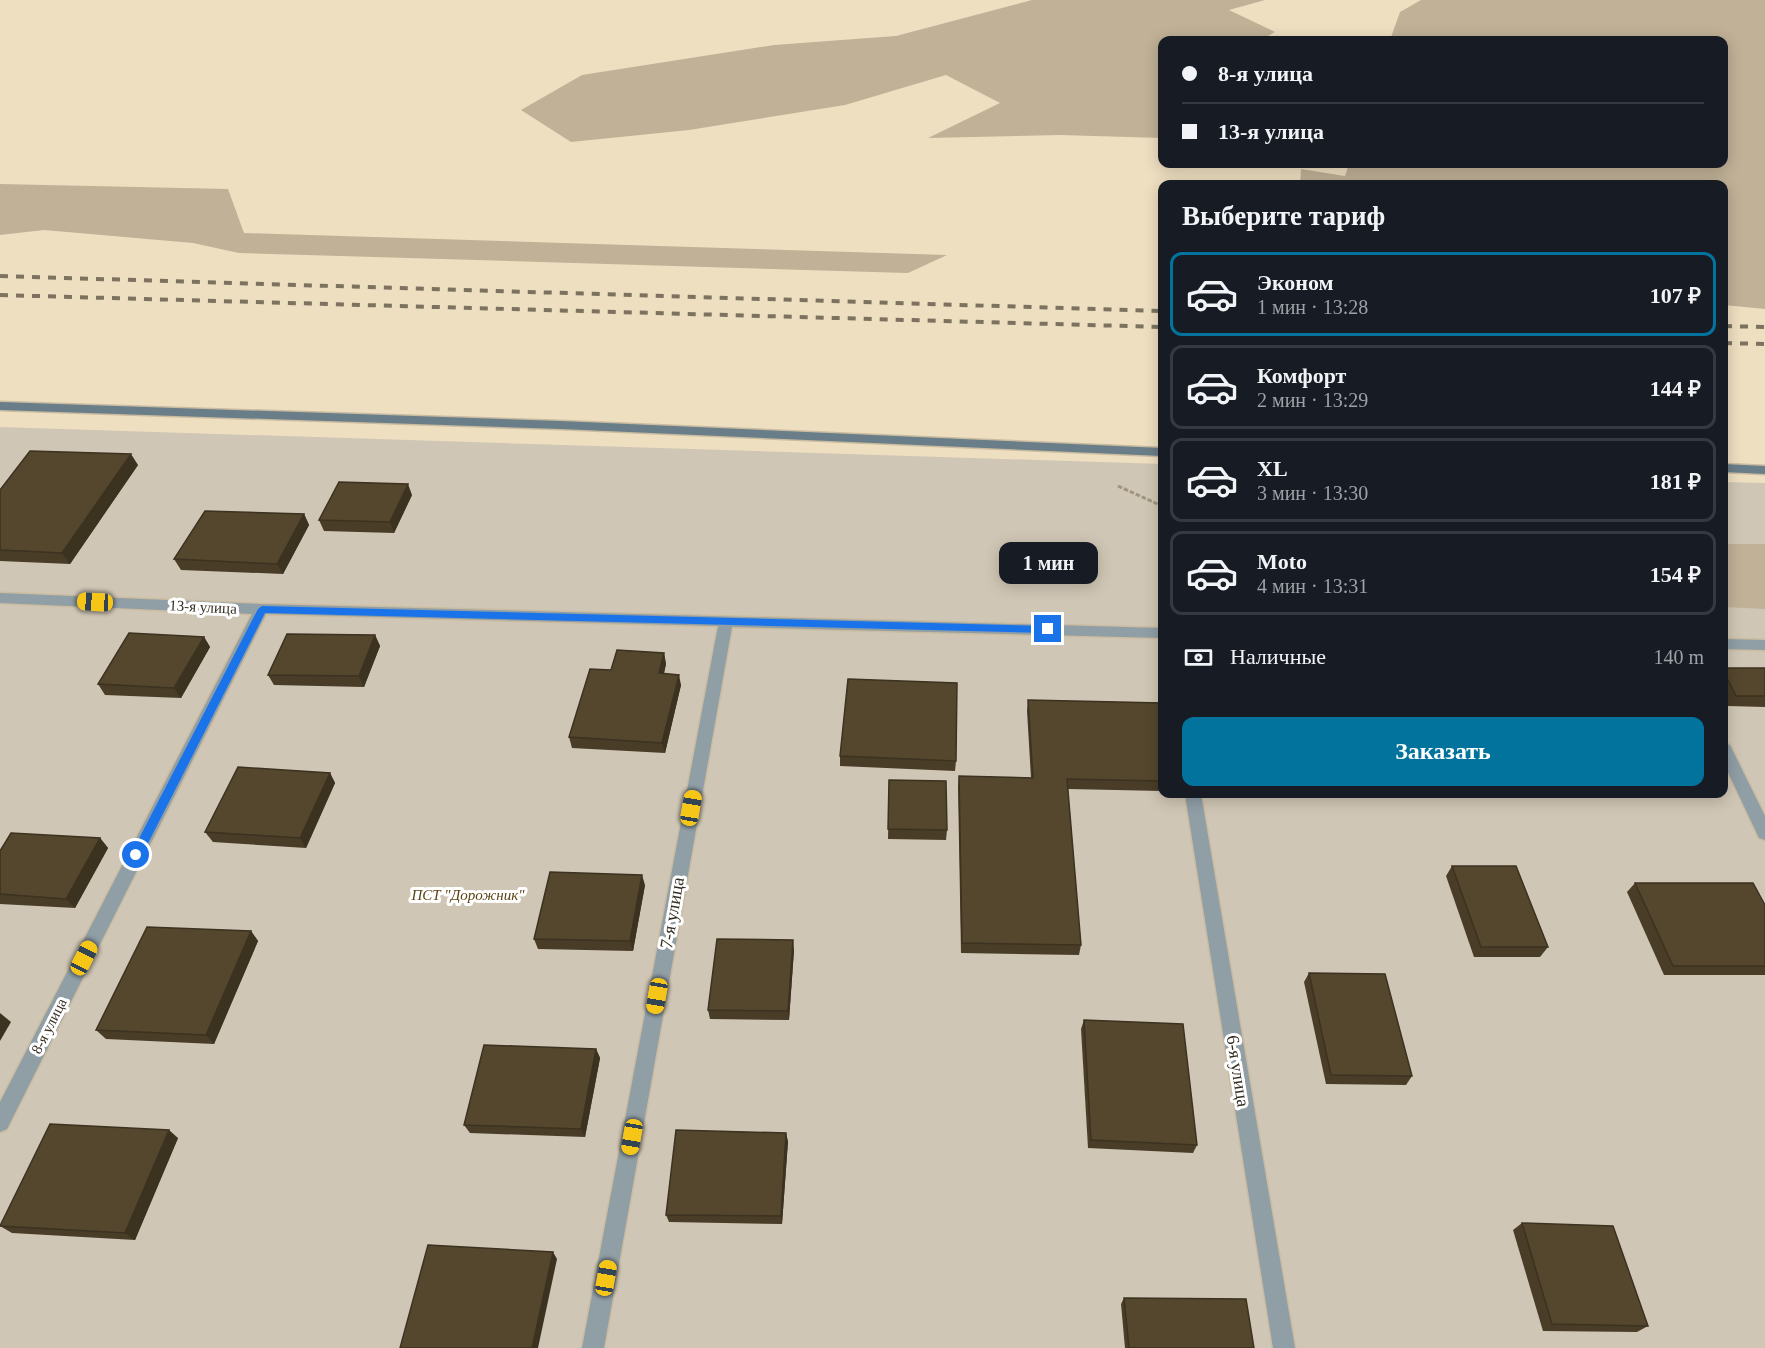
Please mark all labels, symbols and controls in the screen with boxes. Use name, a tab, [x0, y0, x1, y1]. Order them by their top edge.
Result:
text: 8-я улица	[1218, 61, 1313, 86]
text: 13-я улица	[1218, 119, 1324, 144]
text: Выберите тариф	[1182, 201, 1385, 231]
icon: car	[1185, 267, 1239, 321]
text: Эконом	[1257, 270, 1334, 295]
text: 107 ₽	[1650, 283, 1701, 308]
text: 1 мин · 13:28	[1257, 296, 1368, 318]
icon: car	[1185, 360, 1239, 414]
text: Комфорт	[1257, 363, 1346, 388]
text: 144 ₽	[1650, 376, 1701, 401]
text: 2 мин · 13:29	[1257, 389, 1368, 411]
icon: car	[1185, 453, 1239, 507]
text: XL	[1257, 456, 1288, 481]
text: 181 ₽	[1650, 469, 1701, 494]
text: 3 мин · 13:30	[1257, 482, 1368, 504]
callout: 1 мин	[998, 542, 1098, 584]
icon: car	[1185, 546, 1239, 600]
text: Moto	[1257, 549, 1307, 574]
text: 1 мин	[1023, 552, 1074, 574]
text: 154 ₽	[1650, 562, 1701, 587]
text: 4 мин · 13:31	[1257, 575, 1368, 597]
car	[77, 592, 113, 612]
street label: 13-я улица	[169, 597, 238, 617]
route end	[1034, 615, 1061, 642]
icon: cash	[1182, 641, 1215, 674]
text: Наличные	[1230, 644, 1326, 669]
text: 140 m	[1653, 646, 1704, 668]
button: Заказать	[1182, 717, 1704, 786]
car	[679, 789, 703, 827]
route start	[122, 841, 149, 868]
street label: 7-я улица	[656, 876, 688, 950]
park label: ПСТ "Дорожник"	[410, 887, 525, 903]
car	[68, 938, 100, 978]
car	[645, 977, 669, 1015]
street label: 8-я улица	[28, 995, 70, 1056]
street label: 6-я улица	[1222, 1034, 1254, 1108]
car	[620, 1118, 644, 1156]
car	[594, 1259, 618, 1297]

